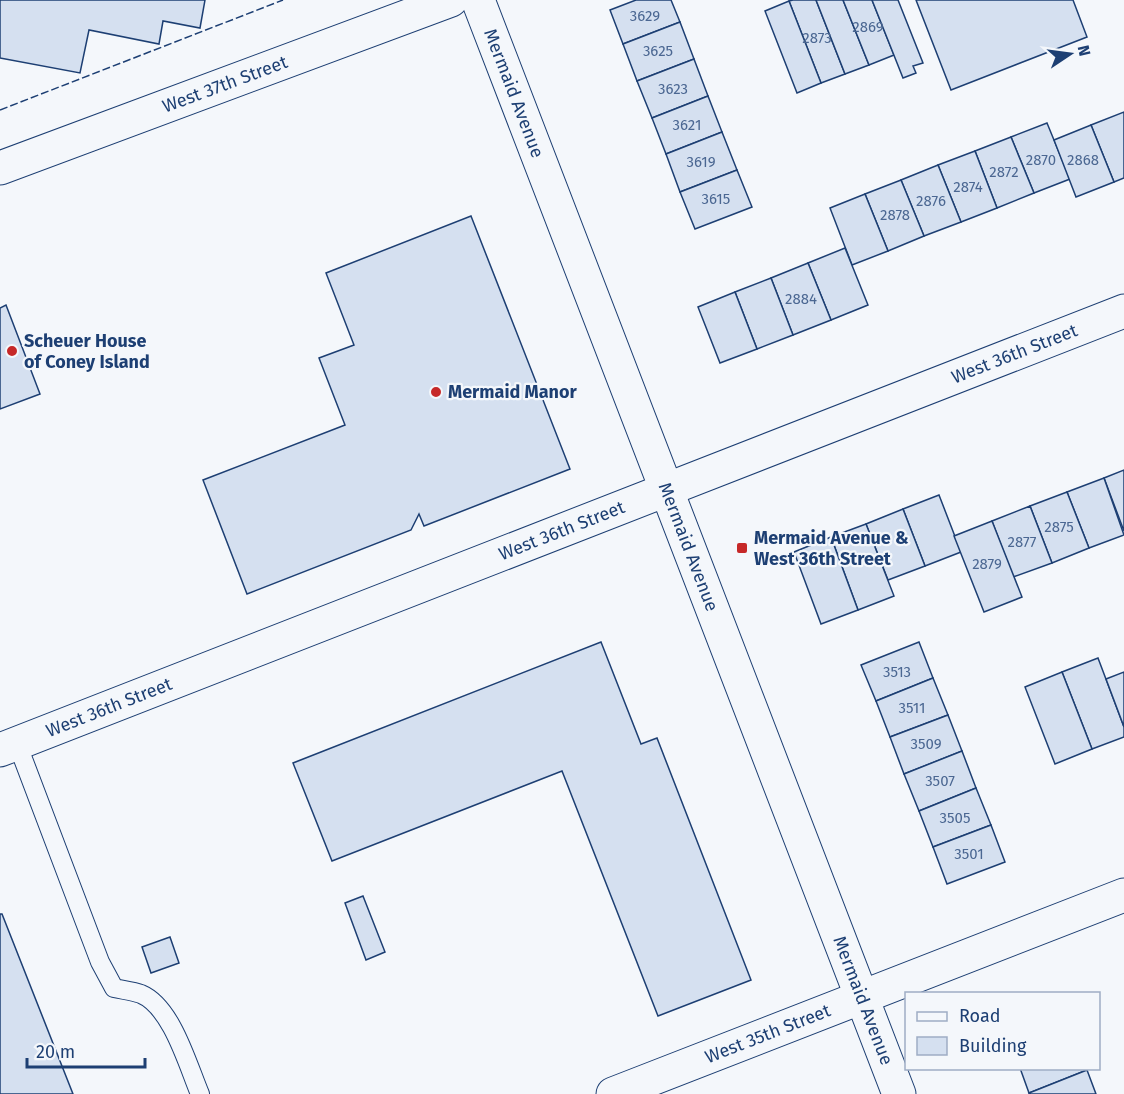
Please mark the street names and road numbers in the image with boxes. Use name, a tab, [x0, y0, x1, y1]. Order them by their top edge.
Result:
street label: Mermaid Avenue	[479, 26, 549, 161]
street label: West 37th Street	[159, 51, 291, 118]
street label: West 36th Street	[948, 319, 1081, 388]
street label: Mermaid Avenue	[654, 479, 723, 615]
street label: West 36th Street	[496, 496, 628, 565]
street label: West 36th Street	[43, 673, 176, 742]
street label: Mermaid Avenue	[828, 933, 898, 1068]
street label: West 35th Street	[702, 999, 834, 1068]

